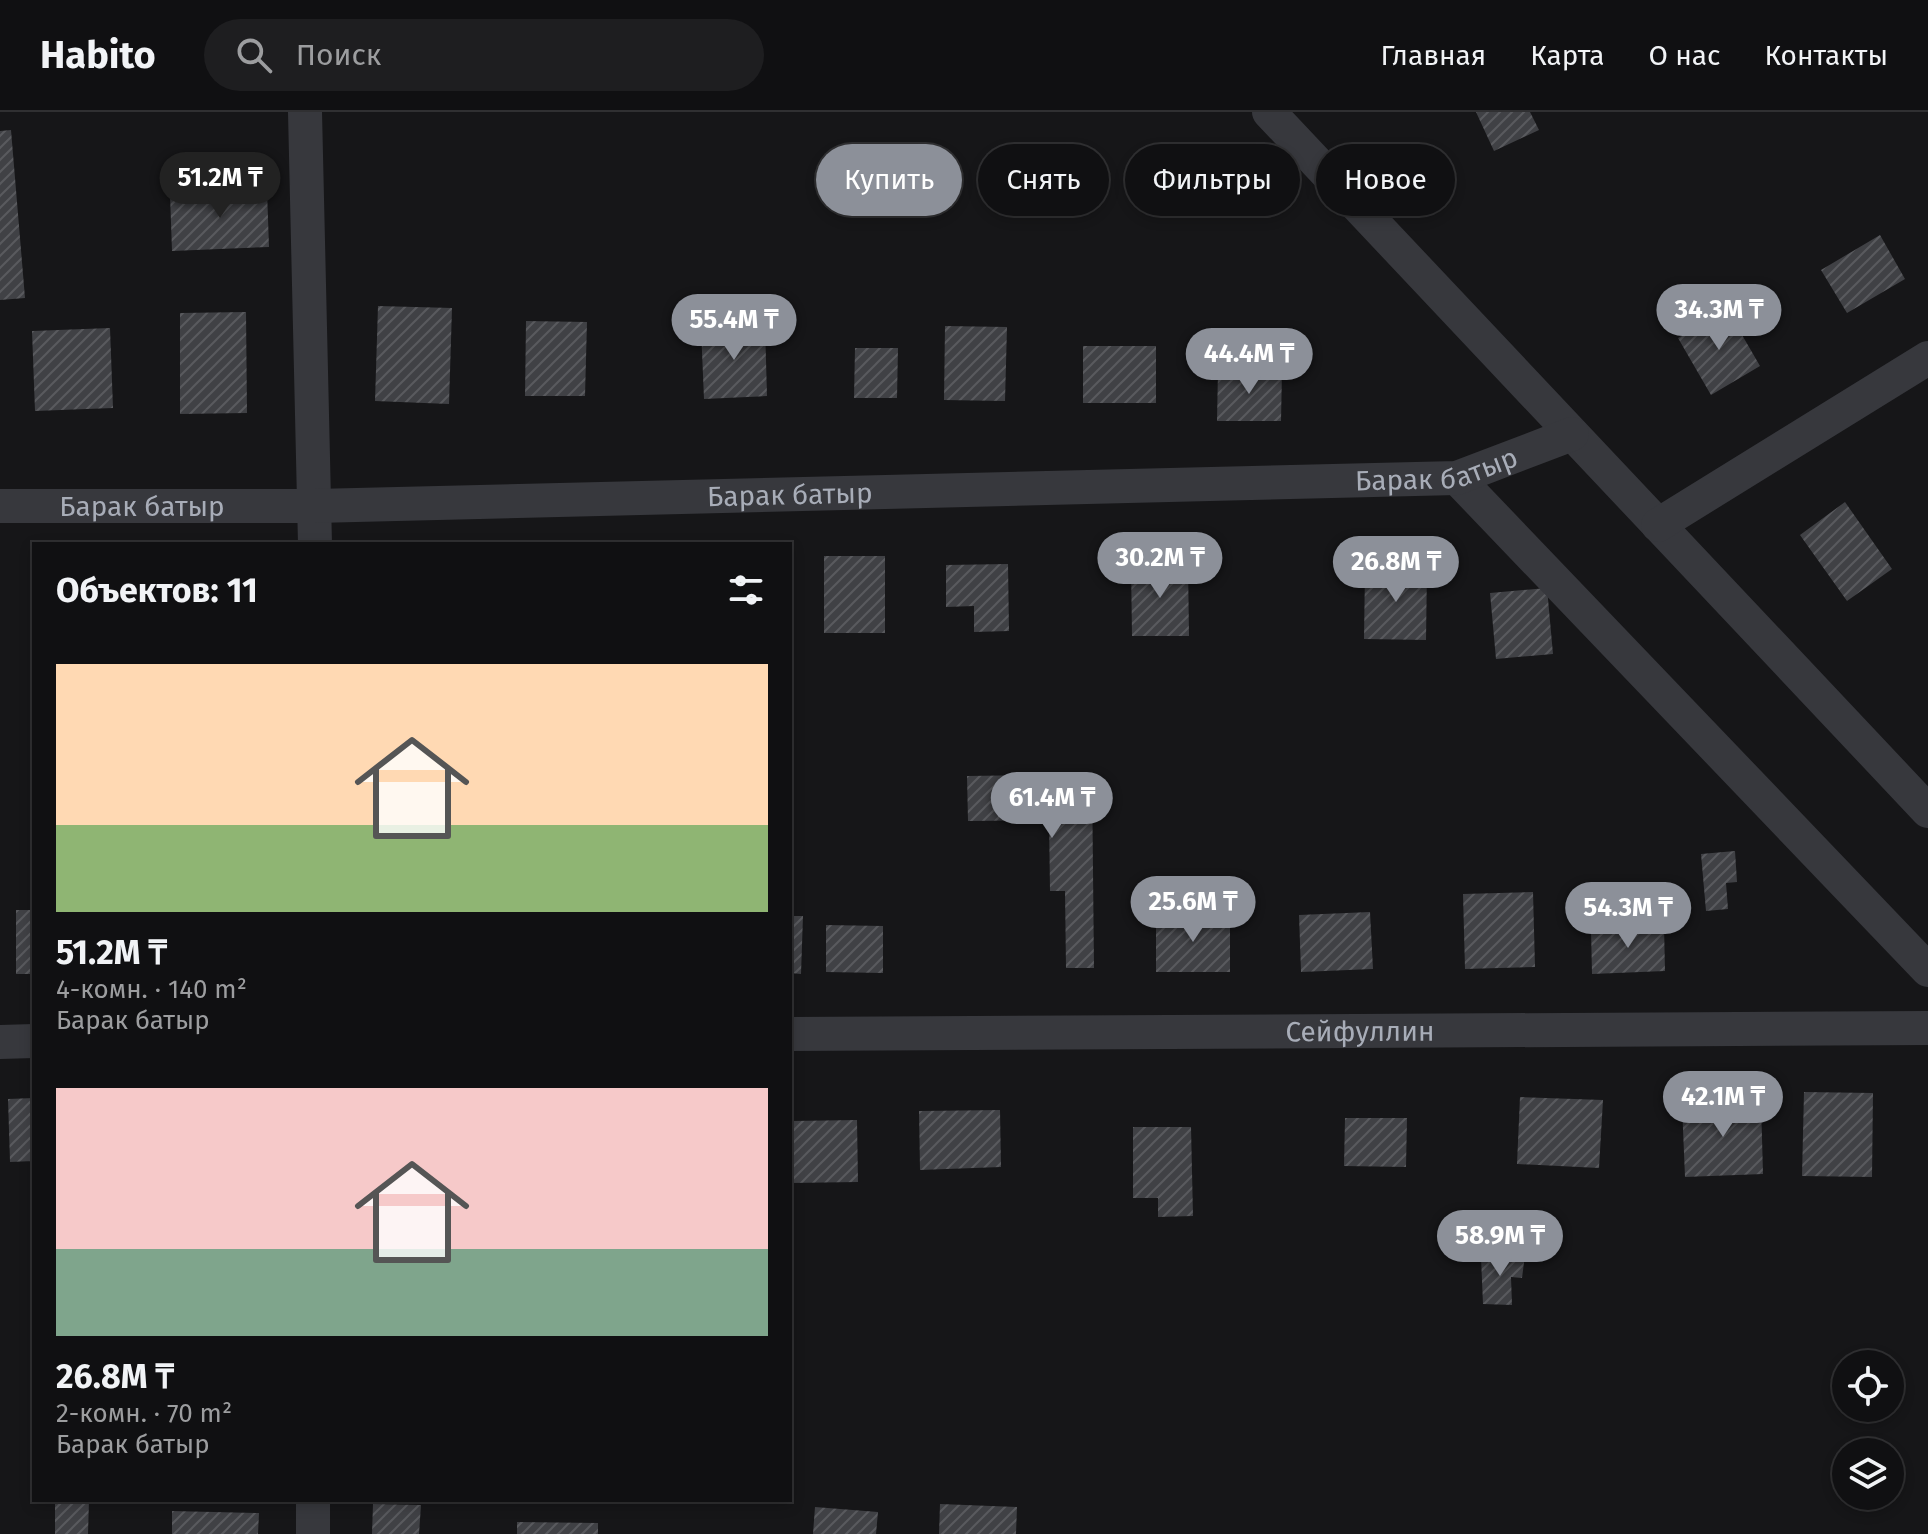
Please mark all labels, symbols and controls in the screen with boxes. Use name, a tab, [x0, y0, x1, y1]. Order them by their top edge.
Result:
search box	[204, 19, 764, 91]
text: Habito	[40, 32, 156, 78]
icon: search	[232, 33, 276, 77]
text: Поиск	[296, 37, 381, 73]
text: Главная	[1380, 39, 1486, 72]
text: Карта	[1530, 39, 1604, 72]
text: О нас	[1648, 39, 1720, 72]
text: Контакты	[1764, 39, 1888, 72]
chip: Купить	[816, 144, 962, 216]
chip: Снять	[978, 144, 1109, 216]
chip: Фильтры	[1125, 144, 1300, 216]
chip: Новое	[1316, 144, 1455, 216]
pin: 51.2M ₸	[146, 152, 294, 220]
text: 51.2M ₸	[178, 162, 263, 193]
pin: 34.3M ₸	[1645, 284, 1793, 352]
pin: 55.4M ₸	[660, 294, 808, 362]
text: 34.3M ₸	[1674, 294, 1764, 325]
text: 55.4M ₸	[690, 304, 778, 335]
pin: 44.4M ₸	[1175, 328, 1323, 396]
text: 44.4M ₸	[1204, 338, 1294, 369]
street label: Барак батыр	[1355, 440, 1522, 497]
street label: Барак батыр	[707, 476, 873, 513]
street label: Барак батыр	[59, 490, 225, 523]
pin: 30.2M ₸	[1086, 532, 1234, 600]
pin: 26.8M ₸	[1322, 536, 1470, 604]
text: 30.2M ₸	[1115, 542, 1205, 573]
text: 26.8M ₸	[1351, 546, 1441, 577]
icon: filters	[724, 568, 768, 612]
text: Объектов: 11	[56, 570, 258, 611]
icon: home	[340, 716, 484, 860]
pin: 61.4M ₸	[978, 772, 1126, 840]
text: 61.4M ₸	[1009, 782, 1095, 813]
pin: 25.6M ₸	[1119, 876, 1267, 944]
pin: 54.3M ₸	[1554, 882, 1702, 950]
text: 25.6M ₸	[1149, 886, 1237, 917]
text: 54.3M ₸	[1583, 892, 1673, 923]
text: 51.2M ₸	[56, 932, 167, 973]
text: 4-комн. · 140 m²	[56, 974, 247, 1005]
text: Барак батыр	[56, 1005, 210, 1036]
street label: Сейфуллин	[1285, 1015, 1435, 1048]
pin: 42.1M ₸	[1649, 1071, 1797, 1139]
text: 42.1M ₸	[1681, 1081, 1765, 1112]
icon: home	[340, 1140, 484, 1284]
pin: 58.9M ₸	[1426, 1210, 1574, 1278]
text: 58.9M ₸	[1455, 1220, 1545, 1251]
map controls	[1832, 1350, 1904, 1510]
button: locate	[1832, 1350, 1904, 1422]
text: 26.8M ₸	[56, 1356, 174, 1397]
text: 2-комн. · 70 m²	[56, 1398, 232, 1429]
text: Барак батыр	[56, 1429, 210, 1460]
button: layers	[1832, 1438, 1904, 1510]

